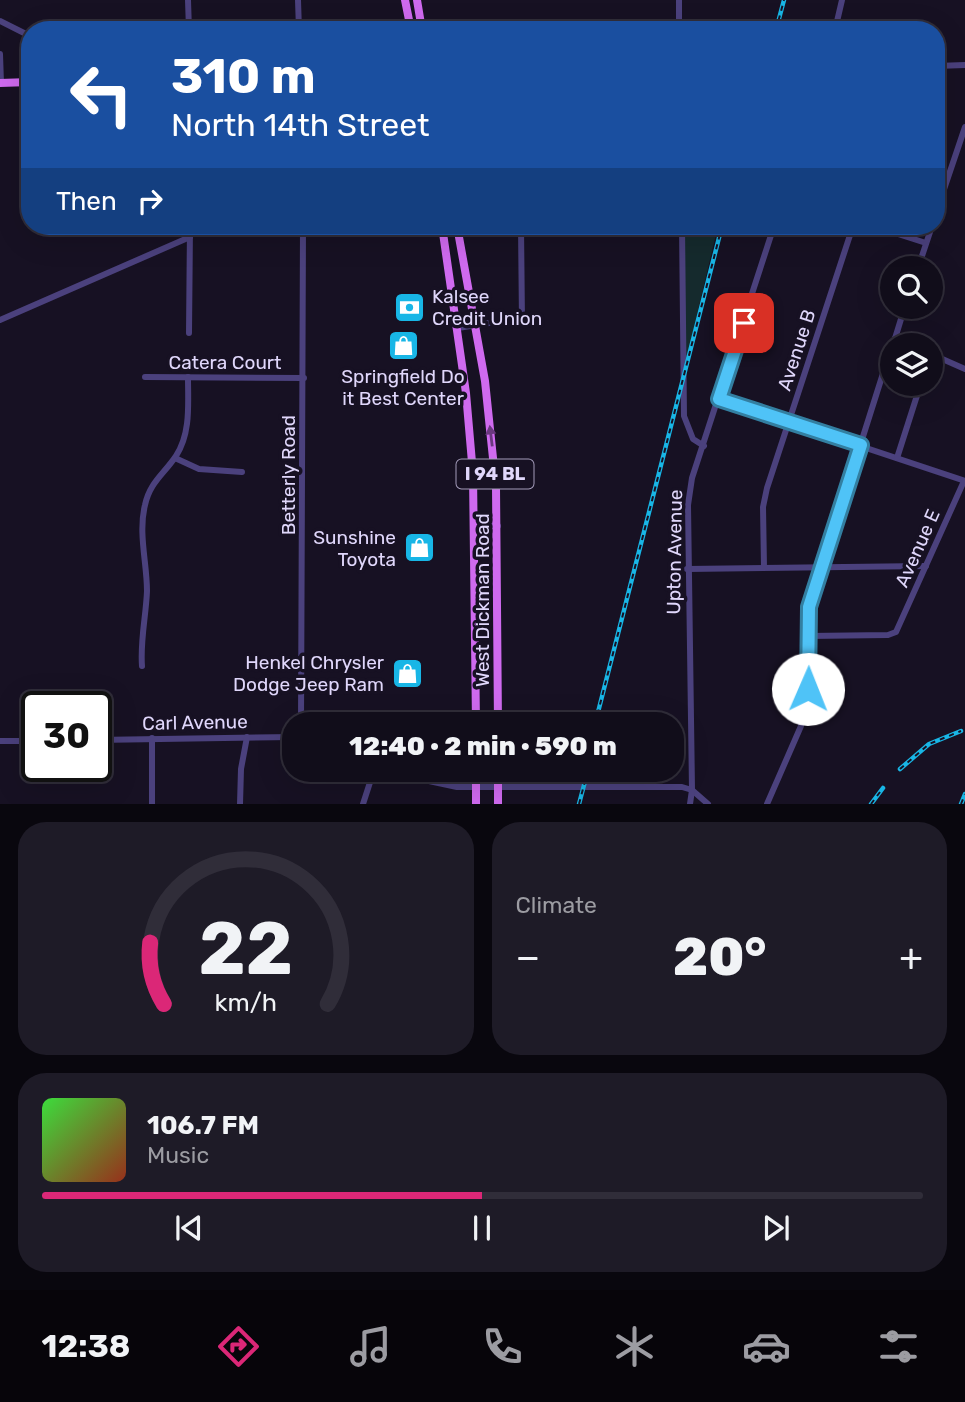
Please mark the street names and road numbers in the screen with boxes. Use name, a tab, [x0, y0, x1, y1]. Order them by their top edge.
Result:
street label: Avenue B	[773, 307, 820, 394]
street label: Catera Court	[169, 351, 282, 374]
street label: Betterly Road	[277, 415, 300, 535]
road number: I 94 BL	[456, 460, 534, 488]
street label: Upton Avenue	[662, 489, 687, 615]
street label: Avenue E	[890, 506, 945, 591]
street label: West Dickman Road	[471, 513, 494, 687]
street label: Carl Avenue	[142, 710, 248, 735]

